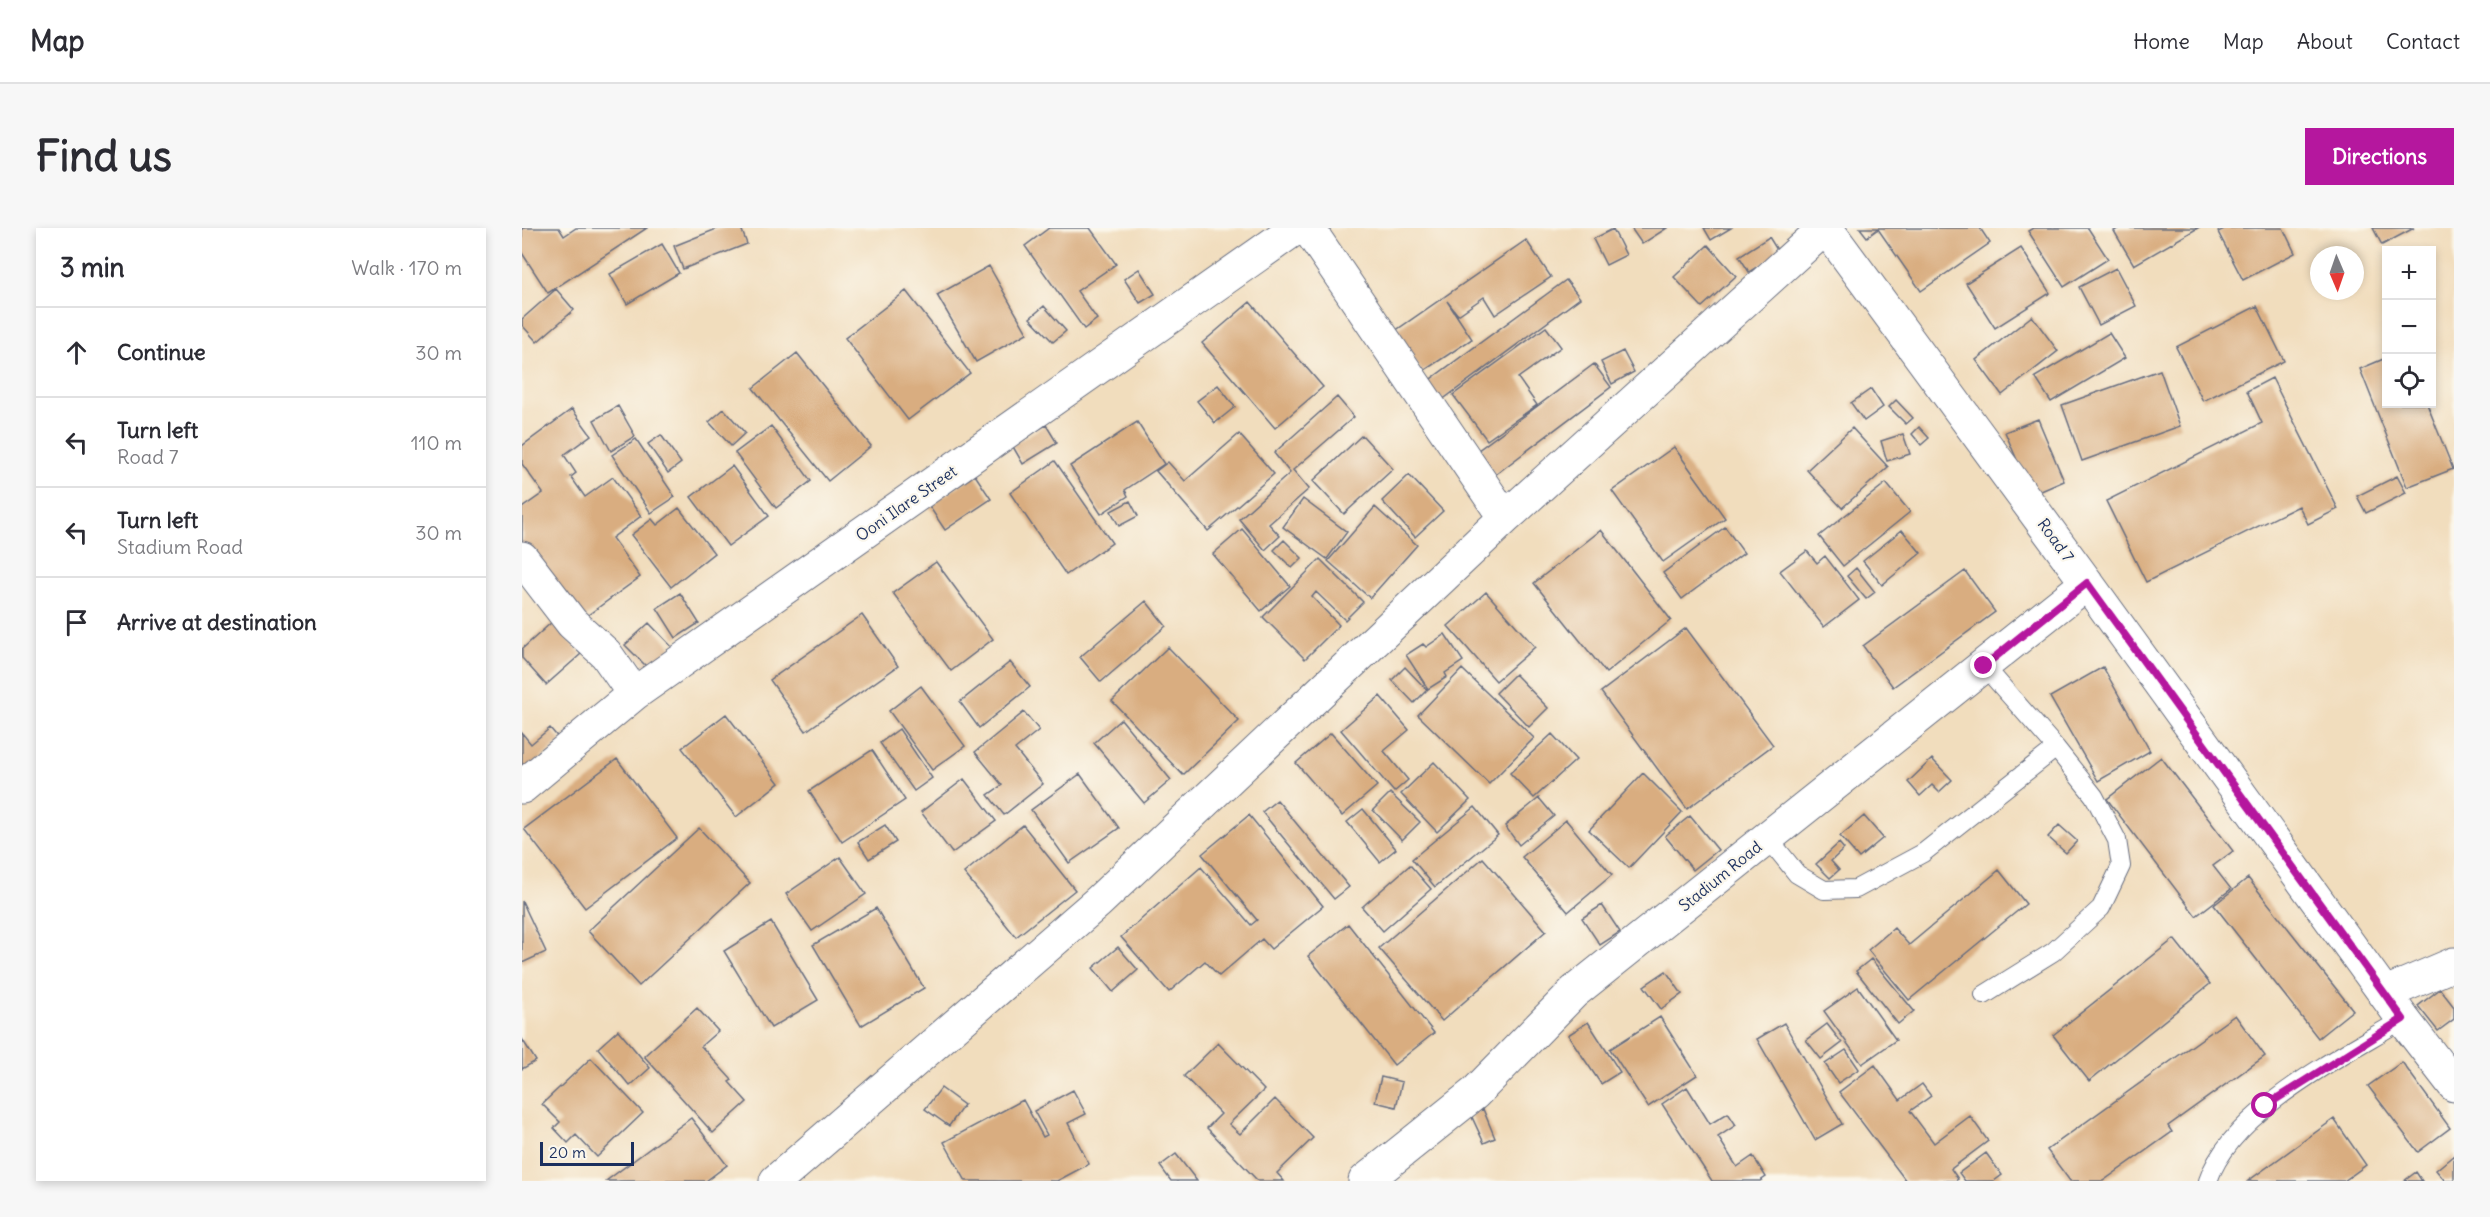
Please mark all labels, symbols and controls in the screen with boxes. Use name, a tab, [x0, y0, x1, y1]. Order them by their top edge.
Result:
text: Map	[30, 23, 84, 59]
text: Home	[2133, 28, 2190, 55]
text: Map	[2223, 28, 2264, 55]
text: About	[2297, 28, 2353, 55]
text: Contact	[2386, 28, 2460, 55]
button: Directions	[2305, 128, 2454, 185]
text: Find us	[36, 130, 172, 182]
north arrow	[2310, 246, 2364, 300]
map controls	[2382, 246, 2436, 408]
button: +	[2382, 246, 2436, 300]
text: 3 min	[60, 251, 125, 284]
text: Walk · 170 m	[351, 255, 462, 280]
button: −	[2382, 300, 2436, 354]
icon: ahead	[60, 336, 93, 369]
text: Continue	[117, 338, 206, 366]
text: 30 m	[415, 340, 462, 365]
button: locate	[2382, 354, 2436, 408]
text: Turn left	[117, 416, 198, 444]
icon: left	[60, 426, 93, 459]
text: 110 m	[411, 430, 462, 455]
text: Road 7	[117, 444, 178, 469]
street label: Ooni Ilare Street	[852, 460, 961, 545]
text: Turn left	[117, 506, 198, 534]
street label: Road 7	[2033, 514, 2079, 566]
icon: left	[60, 516, 93, 549]
text: 30 m	[415, 520, 462, 545]
text: Stadium Road	[117, 534, 243, 559]
icon: arrive	[60, 606, 93, 639]
text: Arrive at destination	[117, 608, 317, 636]
route end	[1970, 652, 1996, 678]
street label: Stadium Road	[1675, 837, 1765, 915]
route start	[2251, 1092, 2277, 1118]
scale bar	[540, 1139, 634, 1166]
text: 20 m	[549, 1142, 586, 1162]

